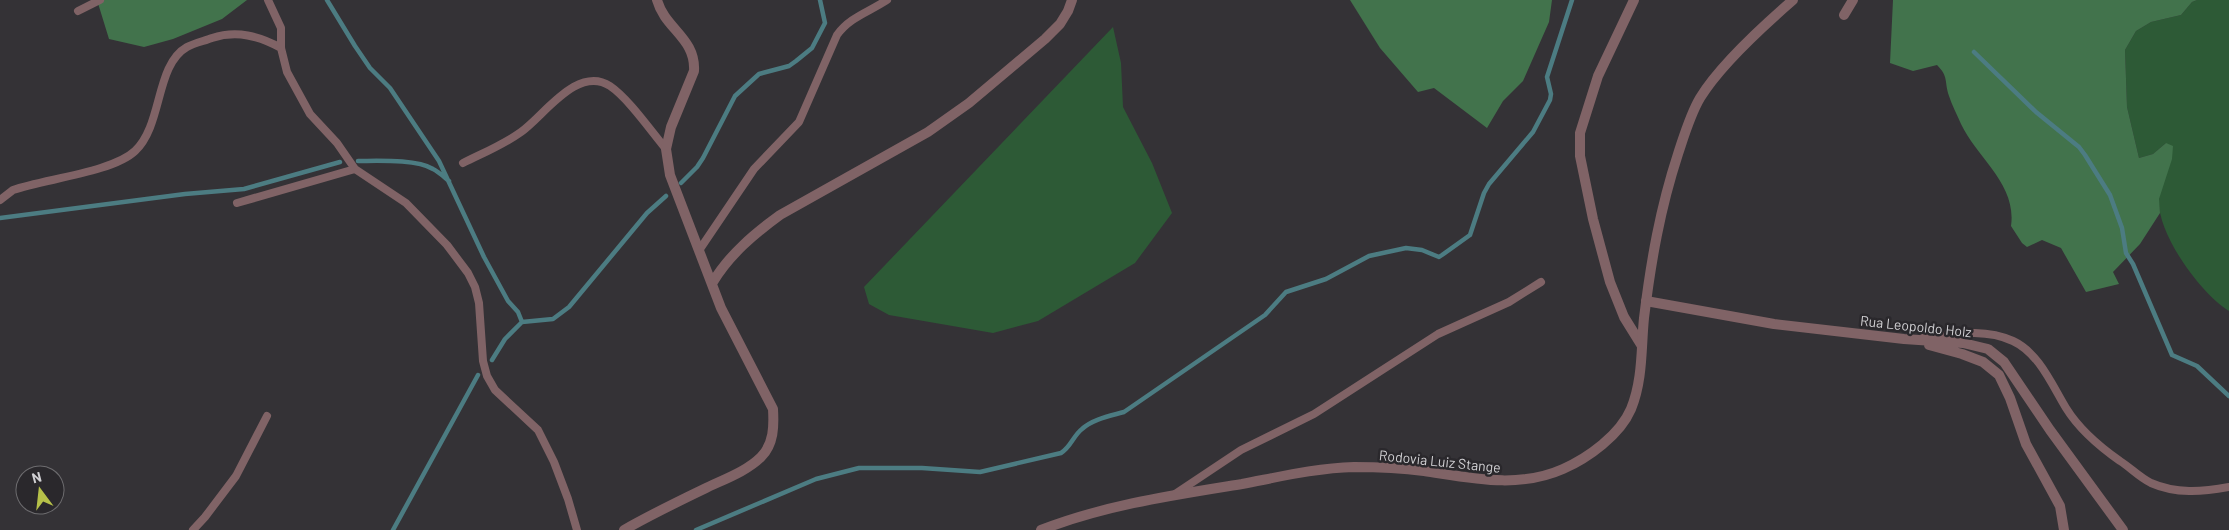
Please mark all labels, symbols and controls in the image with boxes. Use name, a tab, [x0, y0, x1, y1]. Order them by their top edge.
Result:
street label: Rua Leopoldo Holz	[1859, 312, 1973, 340]
street label: Rodovia Luiz Stange	[1378, 446, 1502, 476]
north arrow	[15, 465, 65, 515]
text: N	[30, 468, 43, 486]

